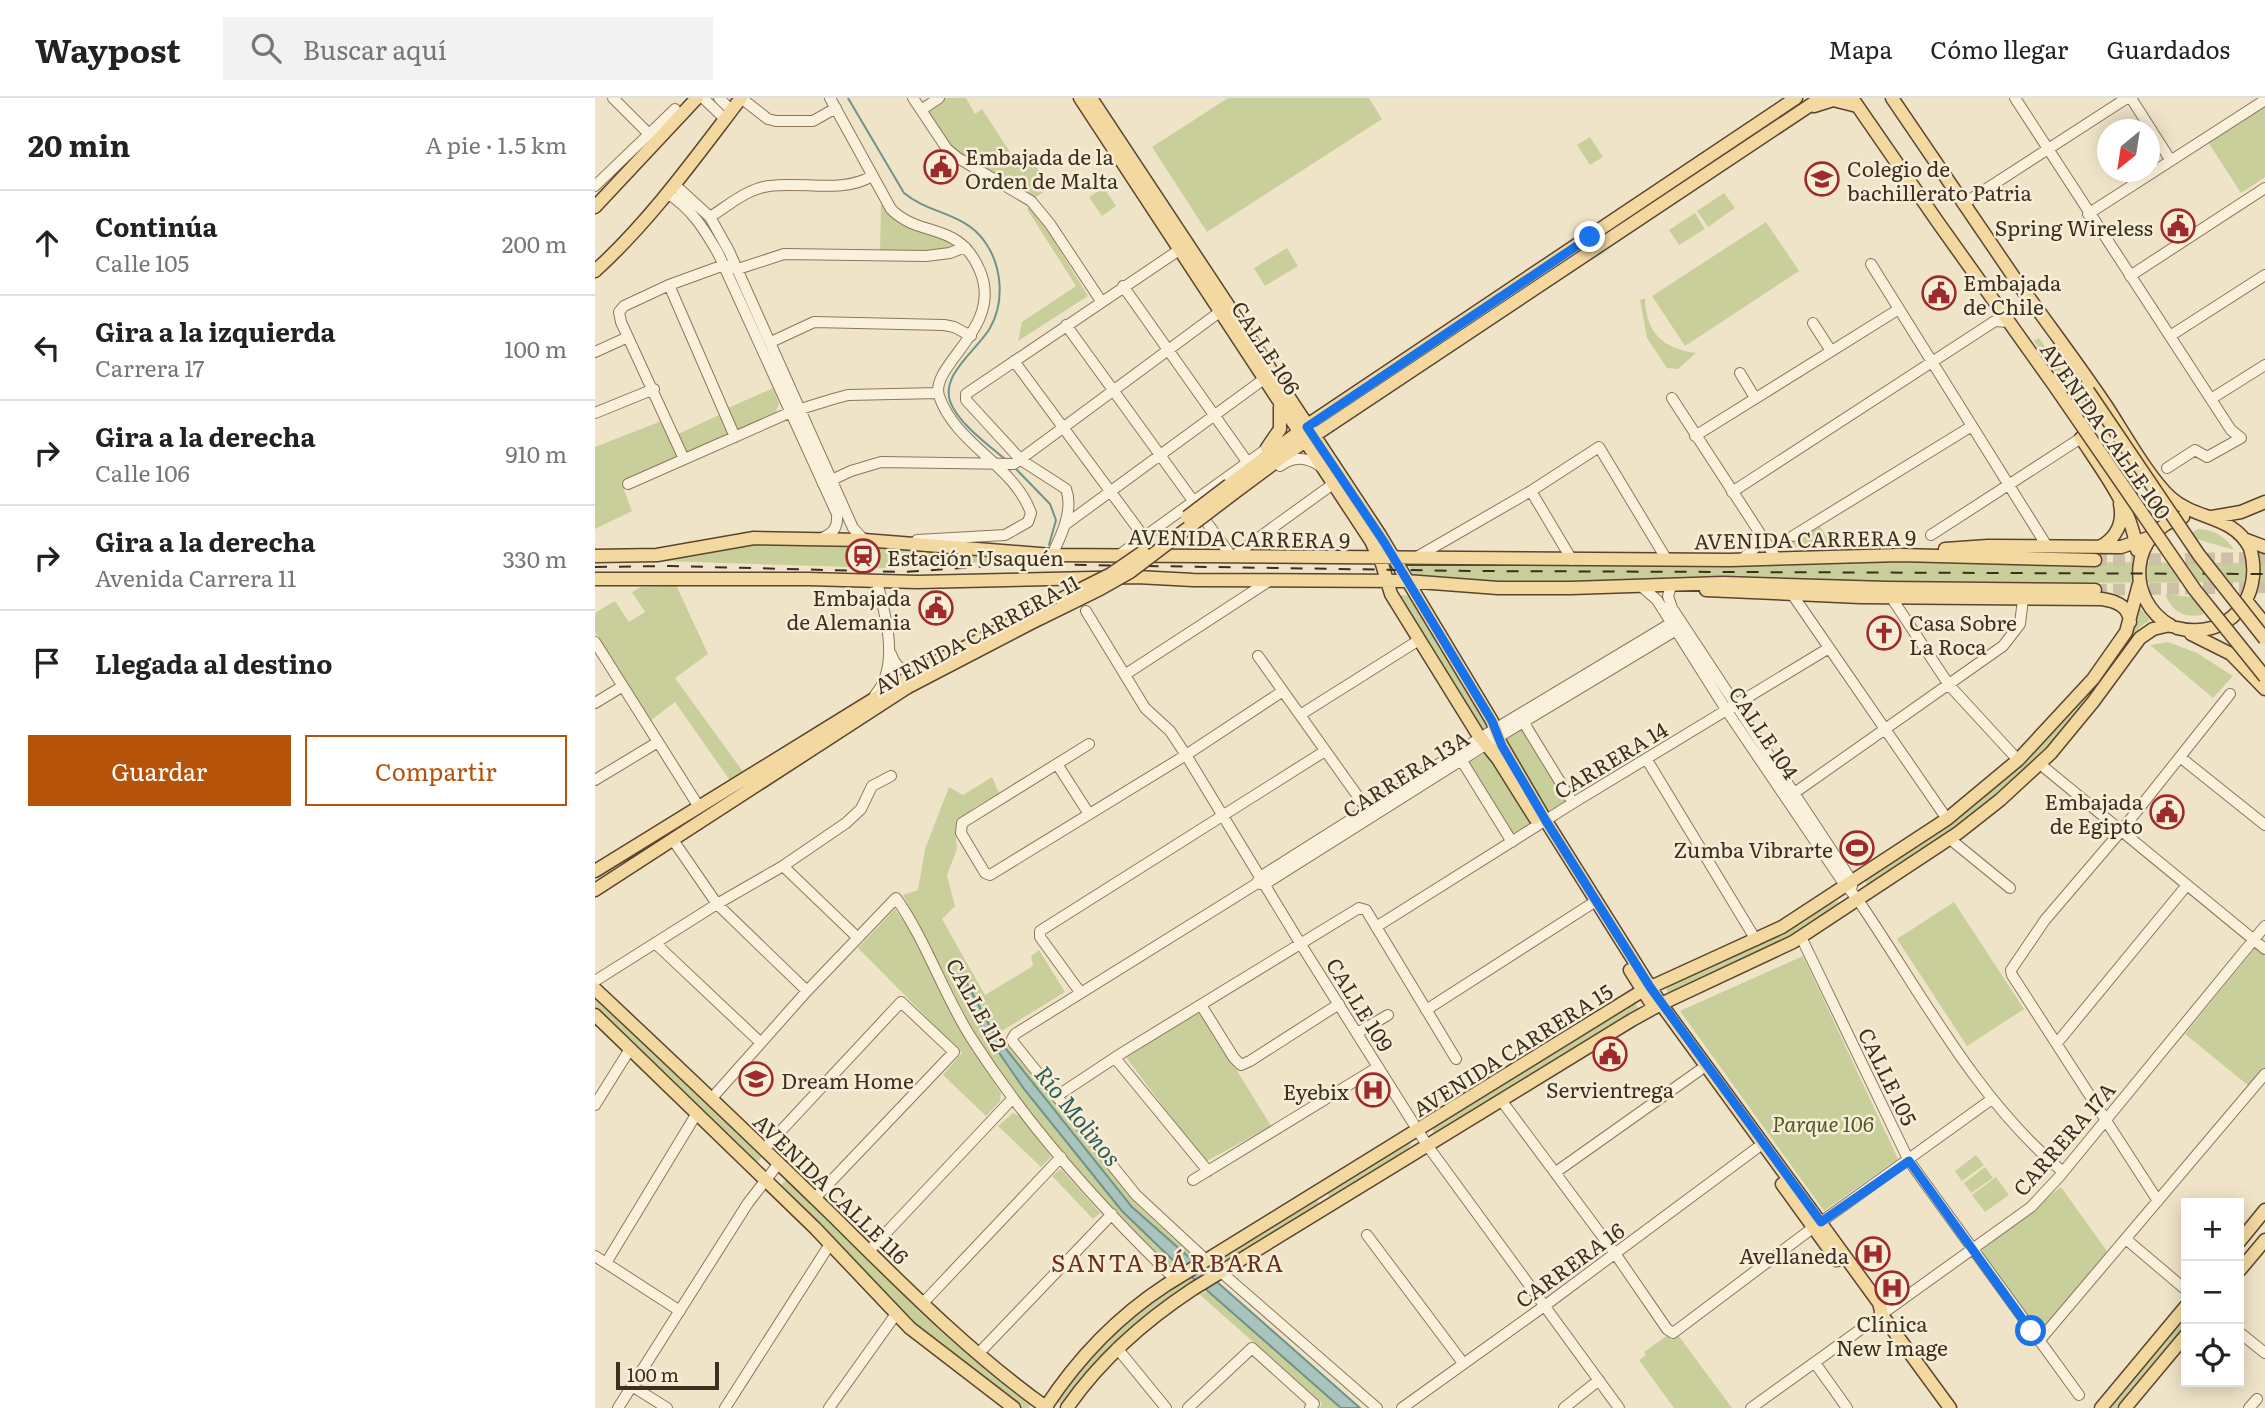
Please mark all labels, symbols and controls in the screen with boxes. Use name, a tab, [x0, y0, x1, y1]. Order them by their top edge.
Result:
search box	[223, 17, 713, 80]
text: Waypost	[35, 24, 181, 73]
icon: search	[247, 29, 285, 67]
text: Buscar aquí	[303, 29, 447, 68]
text: Mapa	[1828, 31, 1892, 66]
text: Cómo llegar	[1930, 31, 2068, 66]
text: Guardados	[2106, 31, 2230, 66]
north arrow	[2097, 119, 2160, 182]
text: 20 min	[28, 122, 130, 166]
text: A pie · 1.5 km	[425, 127, 567, 161]
place label: Embajada de la Orden de Malta	[965, 140, 1119, 195]
public building icon: Embajada de la Orden de Malta	[922, 148, 960, 186]
place label: Colegio de bachillerato Patria	[1847, 152, 2033, 207]
school or university icon: Colegio de bachillerato Patria	[1803, 160, 1841, 198]
text: Continúa	[95, 206, 218, 245]
public building icon: Spring Wireless	[2159, 207, 2197, 245]
place label: Spring Wireless	[1995, 211, 2153, 242]
route end	[1574, 221, 1605, 252]
icon: ahead	[28, 224, 66, 262]
text: 200 m	[502, 226, 567, 260]
text: Calle 105	[95, 245, 189, 279]
place label: Embajada de Chile	[1963, 266, 2062, 321]
public building icon: Embajada de Chile	[1920, 274, 1958, 312]
street label: CALLE 106	[1225, 294, 1309, 400]
text: Gira a la izquierda	[95, 311, 336, 350]
icon: left	[28, 329, 66, 367]
text: 100 m	[504, 331, 567, 365]
street label: AVENIDA CALLE 100	[2034, 335, 2180, 525]
text: Carrera 17	[95, 350, 204, 384]
text: Gira a la derecha	[95, 416, 315, 455]
icon: right	[28, 434, 66, 472]
text: 910 m	[505, 436, 567, 470]
text: Calle 106	[95, 455, 190, 489]
street label: AVENIDA CARRERA 9	[1128, 520, 1350, 554]
text: Gira a la derecha	[95, 521, 315, 560]
street label: AVENIDA CARRERA 9	[1694, 521, 1916, 555]
station icon: Estación Usaquén	[844, 537, 882, 575]
icon: right	[28, 539, 66, 577]
text: 330 m	[503, 541, 567, 575]
place label: Estación Usaquén	[887, 541, 1064, 572]
text: Avenida Carrera 11	[95, 560, 296, 594]
street label: AVENIDA CARRERA 11	[868, 566, 1084, 700]
place label: Embajada de Alemania	[787, 581, 912, 636]
public building icon: Embajada de Alemania	[917, 589, 955, 627]
place label: Casa Sobre La Roca	[1909, 606, 2017, 661]
church icon: Casa Sobre La Roca	[1865, 614, 1903, 652]
text: Llegada al destino	[95, 643, 332, 682]
icon: arrive	[28, 644, 66, 682]
street label: CALLE 104	[1722, 679, 1808, 785]
street label: CARRERA 14	[1547, 713, 1673, 805]
street label: CARRERA 13A	[1336, 721, 1475, 824]
button: Guardar	[28, 735, 291, 806]
button: Compartir	[305, 735, 567, 806]
place label: Embajada de Egipto	[2045, 785, 2144, 840]
public building icon: Embajada de Egipto	[2148, 793, 2186, 831]
sports icon: Zumba Vibrarte	[1838, 829, 1876, 867]
place label: Zumba Vibrarte	[1674, 833, 1833, 864]
street label: CALLE 109	[1320, 951, 1402, 1057]
street label: CALLE 112	[940, 952, 1016, 1056]
street label: AVENIDA CARRERA 15	[1406, 975, 1618, 1123]
street label: CALLE 105	[1852, 1022, 1926, 1130]
public building icon: Servientrega	[1591, 1035, 1629, 1073]
water label: Río Molinos	[1028, 1057, 1130, 1173]
school or university icon: Dream Home	[737, 1060, 775, 1098]
place label: Dream Home	[781, 1064, 914, 1095]
hospital icon: Eyebix	[1354, 1071, 1392, 1109]
place label: Servientrega	[1546, 1073, 1675, 1104]
street label: CARRERA 17A	[2005, 1074, 2122, 1202]
place label: Eyebix	[1283, 1075, 1349, 1106]
street label: AVENIDA CALLE 116	[747, 1106, 917, 1270]
park label: Parque 106	[1772, 1107, 1874, 1138]
map controls	[2181, 1198, 2244, 1387]
button: +	[2181, 1198, 2244, 1261]
street label: CARRERA 16	[1508, 1214, 1630, 1314]
hospital icon: Avellaneda	[1854, 1235, 1892, 1273]
place label: Avellaneda	[1739, 1239, 1850, 1270]
district label: SANTA BÁRBARA	[1051, 1244, 1285, 1279]
button: −	[2181, 1261, 2244, 1324]
hospital icon: Clínica New Image	[1873, 1269, 1911, 1307]
place label: Clínica New Image	[1836, 1307, 1948, 1362]
route start	[2015, 1315, 2046, 1346]
button: locate	[2181, 1324, 2244, 1387]
scale bar	[616, 1359, 719, 1391]
text: 100 m	[627, 1360, 679, 1388]

